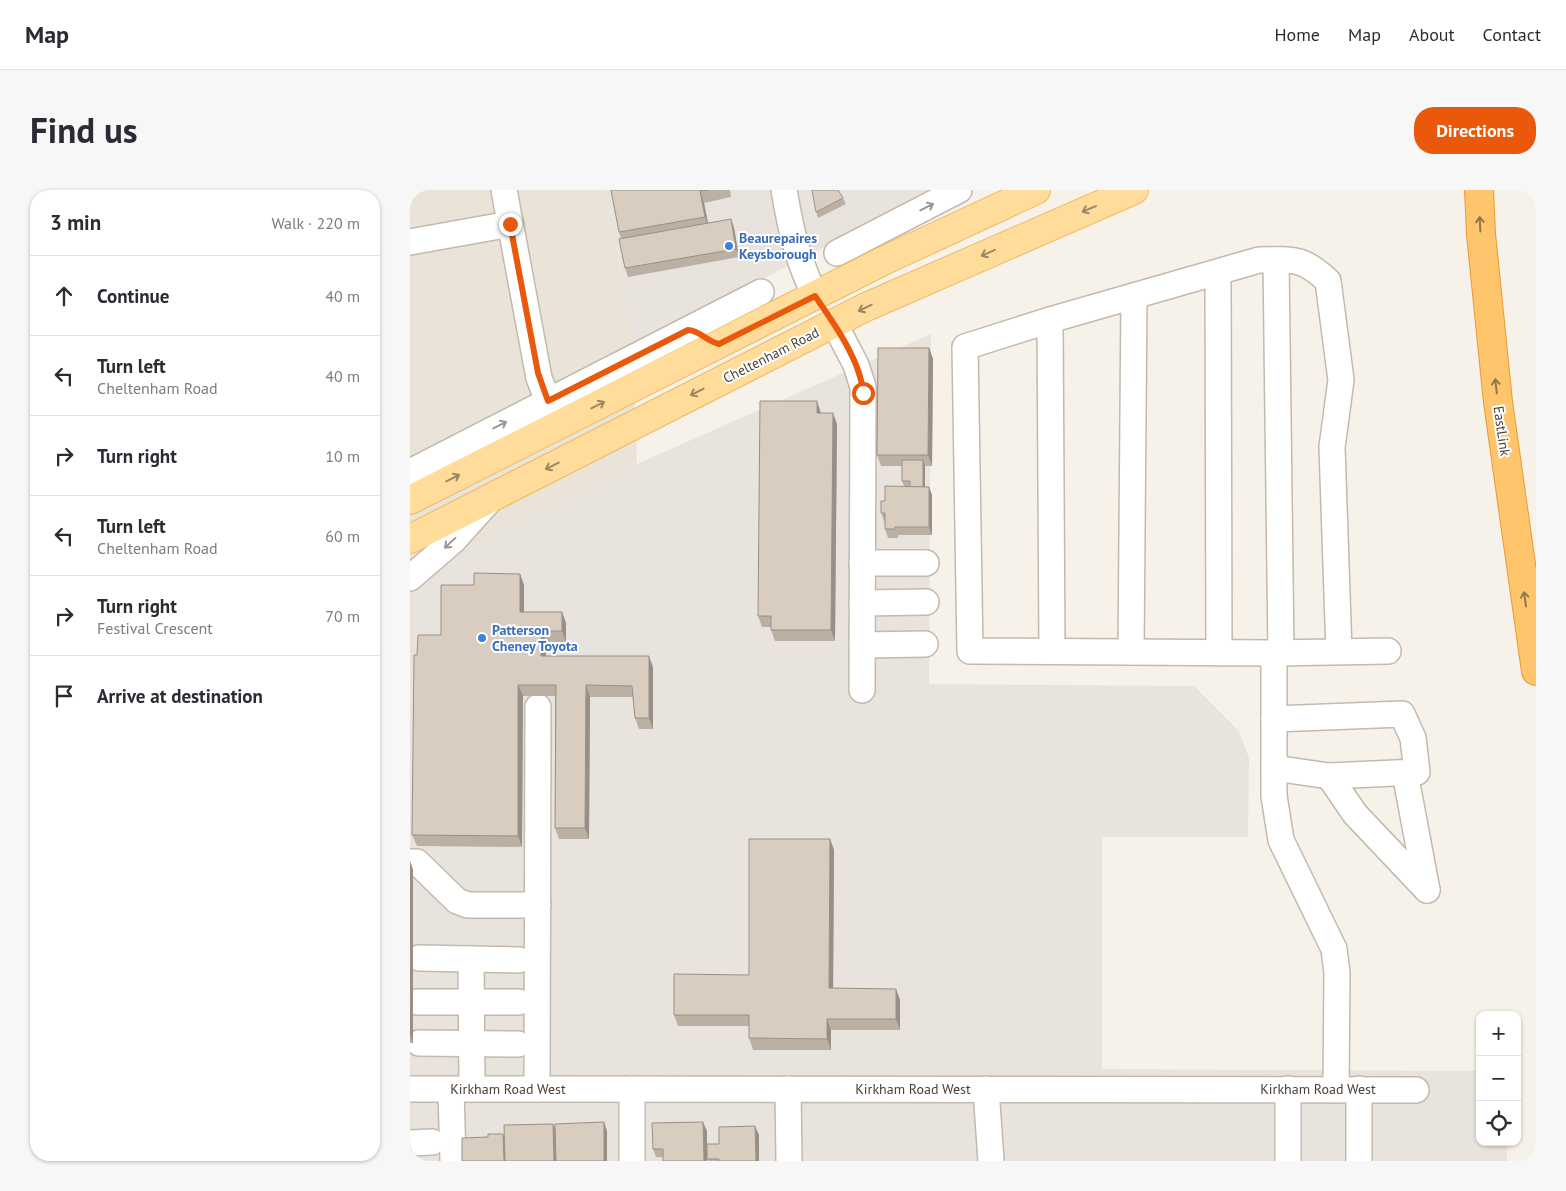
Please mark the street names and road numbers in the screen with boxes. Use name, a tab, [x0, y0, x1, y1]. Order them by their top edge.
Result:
street label: Cheltenham Road	[720, 323, 822, 387]
street label: EastLink	[1490, 405, 1514, 458]
street label: Kirkham Road West	[450, 1080, 566, 1098]
street label: Kirkham Road West	[855, 1080, 971, 1098]
street label: Kirkham Road West	[1260, 1080, 1376, 1098]

